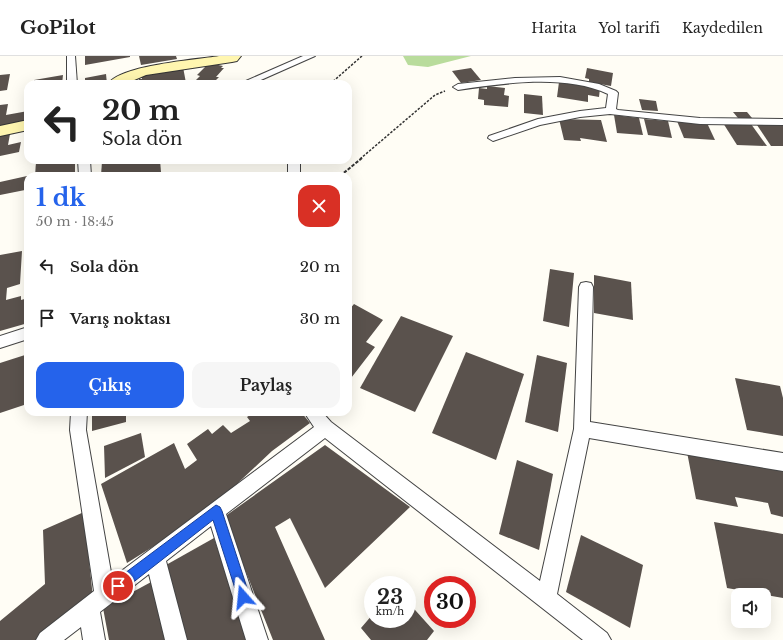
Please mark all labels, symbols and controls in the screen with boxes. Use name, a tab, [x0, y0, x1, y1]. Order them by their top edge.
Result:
text: GoPilot	[20, 16, 96, 39]
text: Harita	[531, 19, 576, 37]
text: Yol tarifi	[598, 19, 660, 37]
text: Kaydedilen	[682, 19, 763, 37]
text: 20 m	[102, 93, 180, 128]
icon: left	[36, 96, 88, 148]
text: Sola dön	[102, 128, 183, 150]
text: 1 dk	[36, 183, 85, 212]
button: close	[298, 185, 340, 227]
text: 50 m · 18:45	[36, 213, 114, 230]
icon: left	[36, 255, 58, 277]
text: Sola dön	[70, 257, 139, 276]
text: 20 m	[300, 257, 340, 276]
icon: arrive	[36, 307, 58, 329]
text: Varış noktası	[70, 309, 171, 328]
text: 30 m	[300, 309, 340, 328]
button: Çıkış	[36, 362, 184, 408]
button: Paylaş	[192, 362, 340, 408]
pin	[101, 569, 135, 603]
icon: arrive	[107, 575, 129, 597]
position arrow	[222, 576, 264, 618]
speed limit sign: 30	[424, 576, 476, 628]
text: 23	[377, 585, 403, 609]
map controls	[731, 588, 771, 628]
button: sound	[731, 588, 771, 628]
text: km/h	[376, 605, 404, 618]

